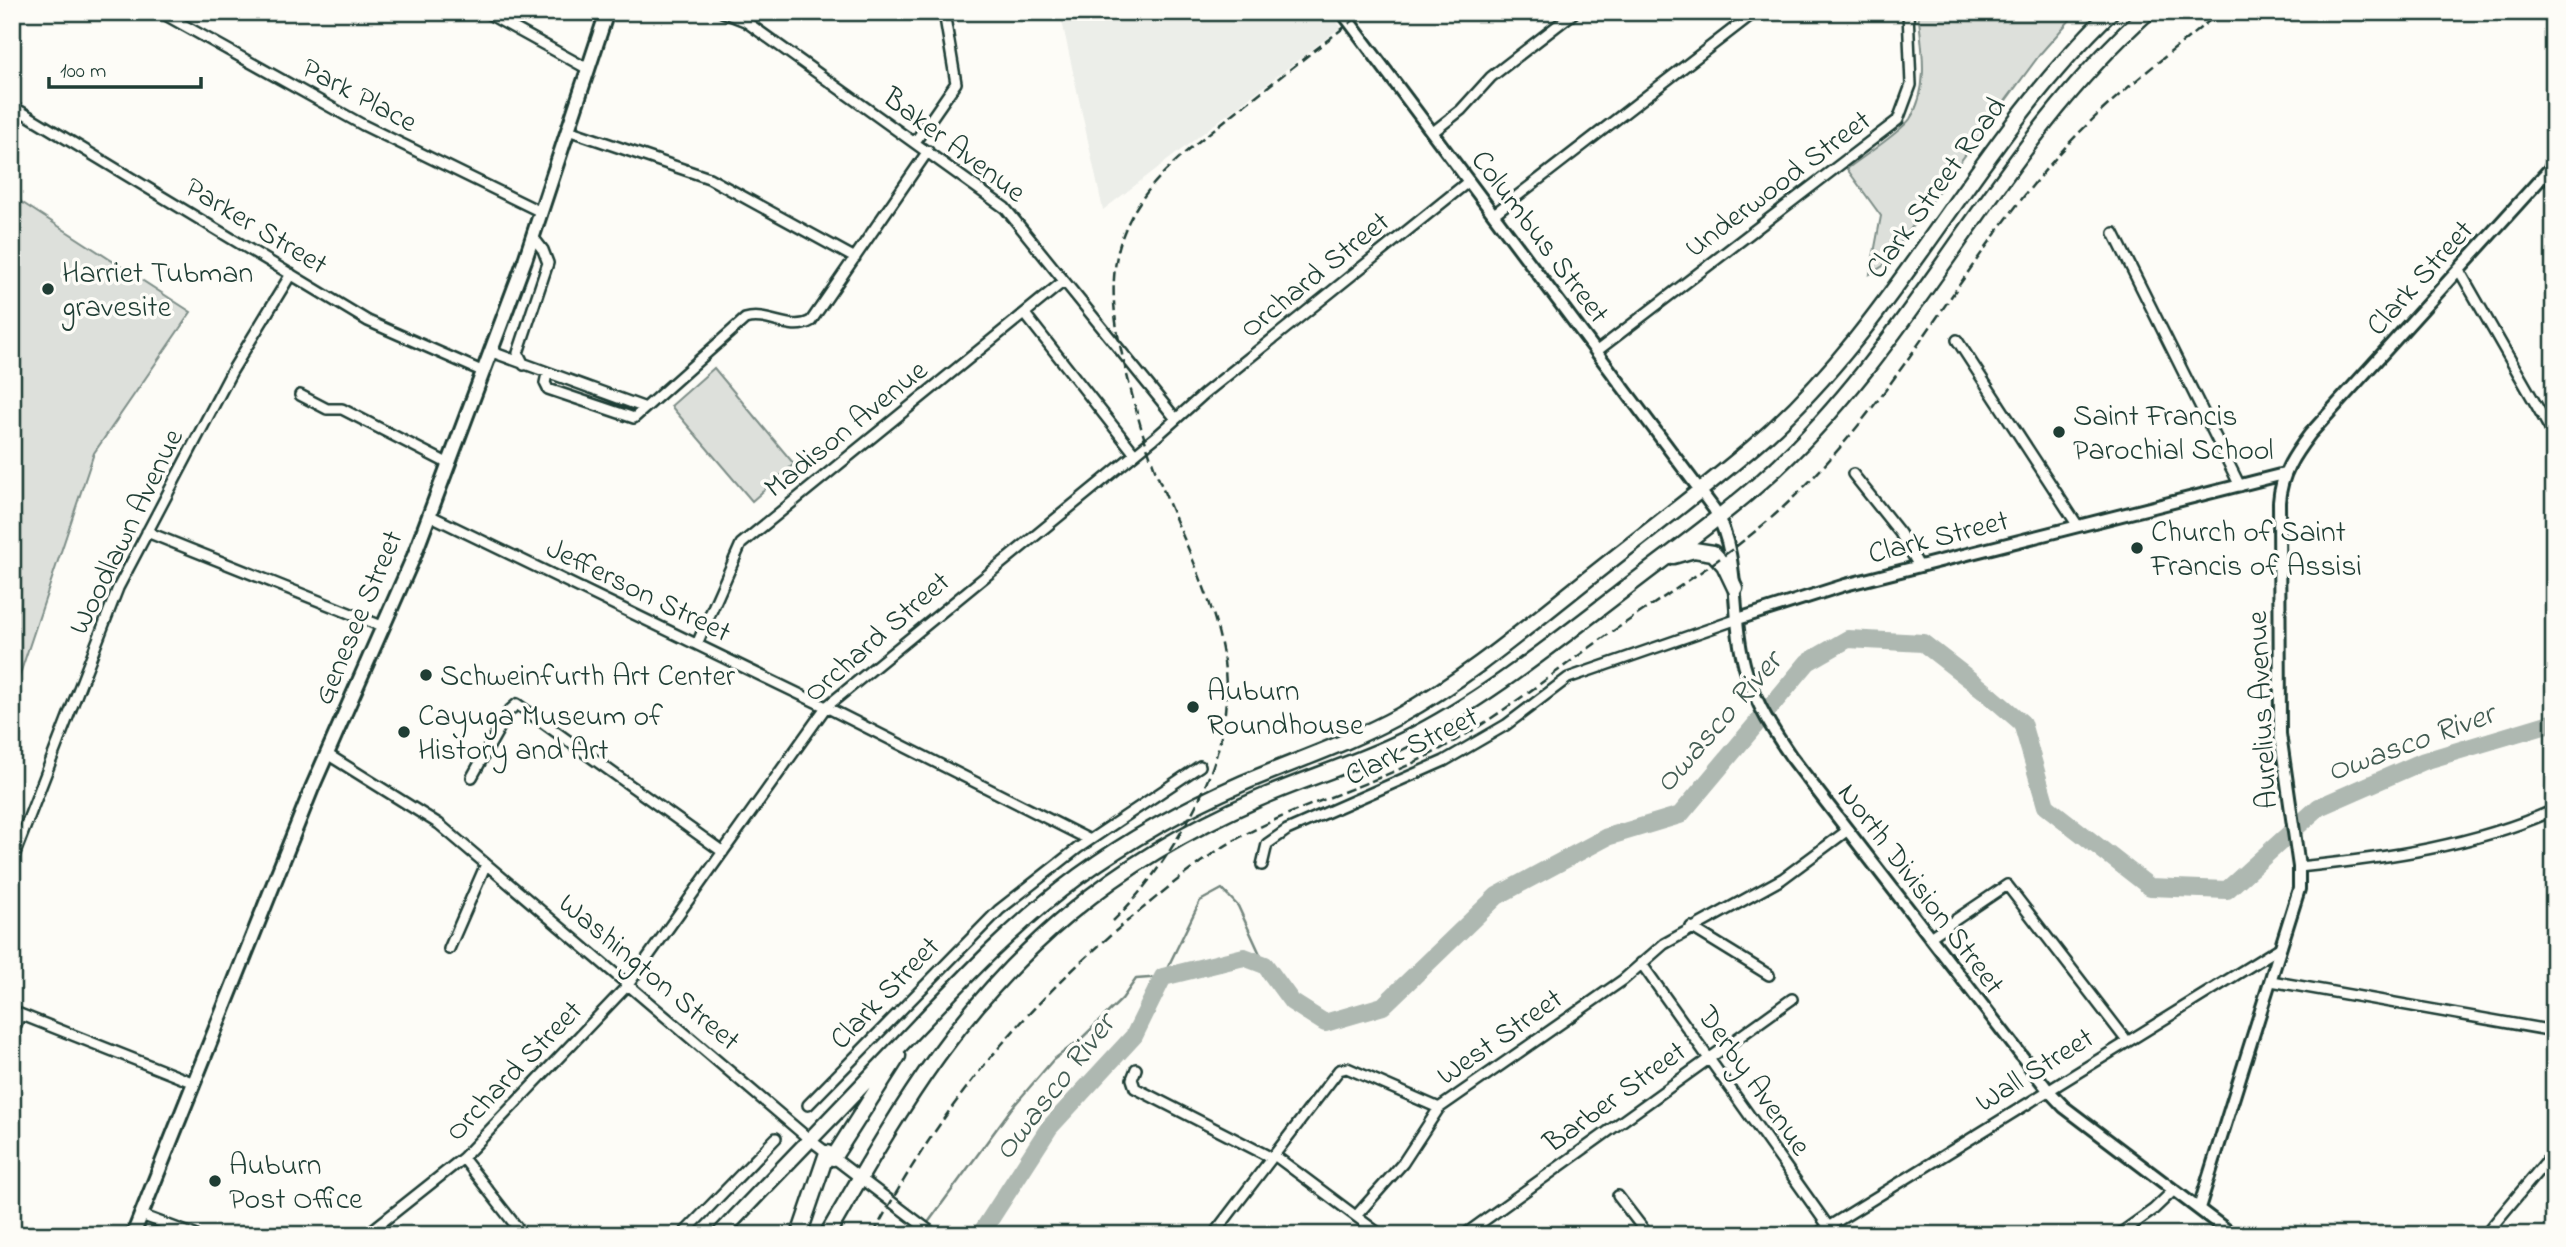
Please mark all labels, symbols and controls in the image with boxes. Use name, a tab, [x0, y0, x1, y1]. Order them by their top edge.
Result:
scale bar	[49, 46, 201, 90]
street label: Park Place	[293, 48, 425, 146]
text: 100 m	[60, 57, 106, 87]
street label: Baker Avenue	[871, 77, 1035, 215]
street label: Clark Street Road	[1856, 88, 2019, 289]
street label: Underwood Street	[1676, 100, 1881, 270]
street label: Columbus Street	[1458, 142, 1619, 334]
street label: Parker Street	[176, 167, 335, 288]
street label: Orchard Street	[1231, 202, 1400, 351]
street label: Clark Street	[2357, 211, 2486, 347]
place label: Harriet Tubman gravesite	[61, 253, 253, 331]
marker: Harriet Tubman gravesite	[40, 281, 56, 297]
street label: Madison Avenue	[756, 350, 939, 510]
place label: Saint Francis Parochial School	[2073, 396, 2274, 474]
street label: Woodlawn Avenue	[59, 421, 197, 643]
marker: Saint Francis Parochial School	[2051, 424, 2067, 440]
street label: Clark Street	[1864, 500, 2014, 578]
place label: Church of Saint Francis of Assisi	[2150, 512, 2362, 590]
street label: Genesee Street	[303, 524, 416, 712]
street label: Jefferson Street	[538, 528, 738, 656]
marker: Church of Saint Francis of Assisi	[2129, 540, 2145, 556]
street label: Orchard Street	[795, 562, 961, 715]
street label: Aurelius Avenue	[2237, 609, 2291, 810]
water label: Owasco River	[1644, 639, 1798, 805]
place label: Schweinfurth Art Center	[440, 656, 736, 700]
marker: Schweinfurth Art Center	[418, 667, 434, 683]
place label: Auburn Roundhouse	[1207, 671, 1364, 749]
water label: Owasco River	[2321, 691, 2506, 796]
place label: Cayuga Museum of History and Art	[418, 696, 663, 774]
street label: Clark Street	[1338, 697, 1486, 799]
marker: Auburn Roundhouse	[1185, 699, 1201, 715]
marker: Cayuga Museum of History and Art	[396, 724, 412, 740]
street label: North Division Street	[1825, 775, 2014, 1005]
street label: Washington Street	[547, 884, 749, 1063]
street label: Clark Street	[821, 927, 952, 1061]
street label: West Street	[1429, 979, 1573, 1098]
street label: Orchard Street	[436, 991, 594, 1153]
street label: Derby Avenue	[1684, 997, 1821, 1166]
water label: Owasco River	[983, 1001, 1131, 1172]
street label: Wall Street	[1968, 1018, 2103, 1125]
street label: Barber Street	[1534, 1031, 1696, 1166]
place label: Auburn Post Office	[229, 1145, 363, 1223]
marker: Auburn Post Office	[207, 1173, 223, 1189]

